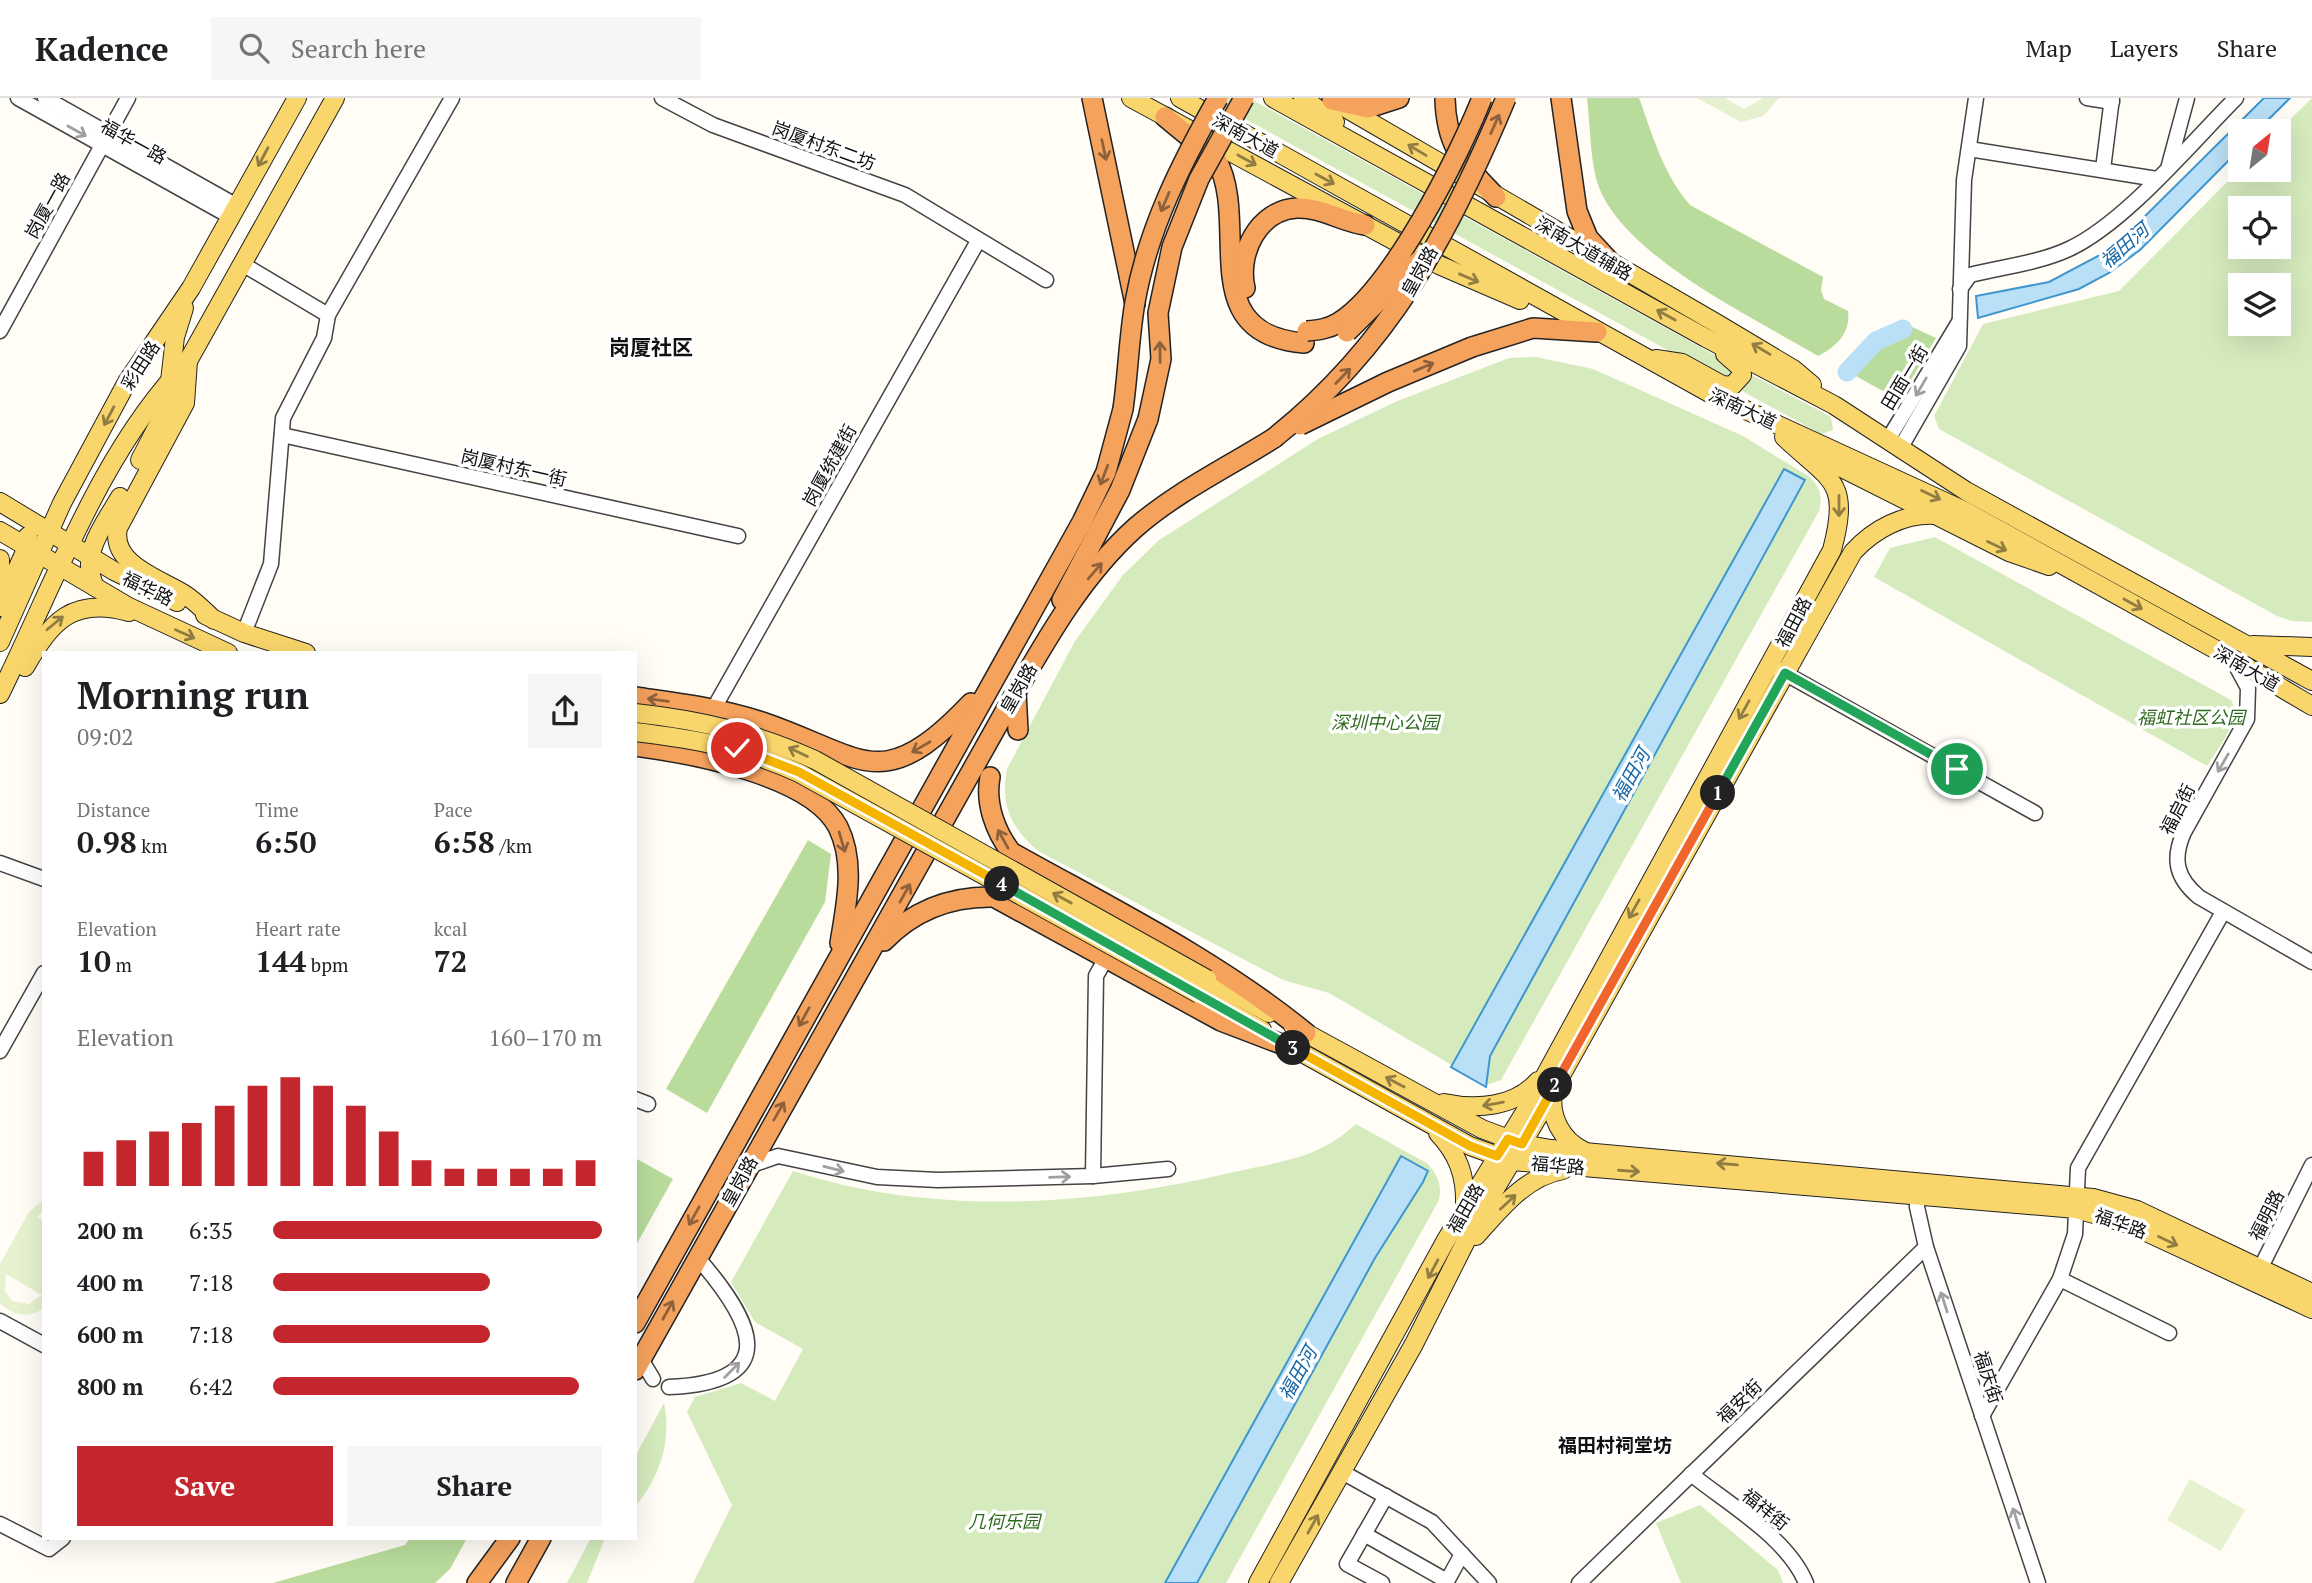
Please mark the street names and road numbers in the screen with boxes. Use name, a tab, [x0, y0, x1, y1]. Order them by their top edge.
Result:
street label: 深南大道	[1209, 107, 1283, 163]
street label: 福华一路	[97, 113, 171, 169]
street label: 岗厦村东二坊	[769, 115, 879, 175]
street label: 岗厦一路	[19, 168, 75, 242]
street label: 深南大道辅路	[1531, 211, 1637, 285]
street label: 皇岗路	[1395, 242, 1443, 300]
street label: 彩田路	[115, 336, 165, 394]
street label: 田面一街	[1875, 340, 1933, 414]
street label: 深南大道	[1705, 382, 1781, 434]
street label: 岗厦统建街	[797, 420, 861, 510]
street label: 岗厦村东一街	[459, 443, 569, 491]
street label: 福华路	[118, 565, 178, 611]
street label: 福田路	[1770, 593, 1816, 651]
street label: 深南大道	[2210, 640, 2284, 696]
street label: 皇岗路	[994, 659, 1042, 717]
street label: 福启街	[2154, 779, 2200, 839]
street label: 福华路	[1530, 1151, 1586, 1179]
street label: 皇岗路	[715, 1152, 763, 1210]
street label: 福田路	[1441, 1179, 1489, 1237]
street label: 福明路	[2243, 1185, 2289, 1245]
street label: 福华路	[2092, 1202, 2150, 1244]
street label: 福庆街	[1969, 1348, 2009, 1406]
street label: 福安街	[1711, 1374, 1767, 1428]
street label: 福祥街	[1737, 1483, 1795, 1535]

